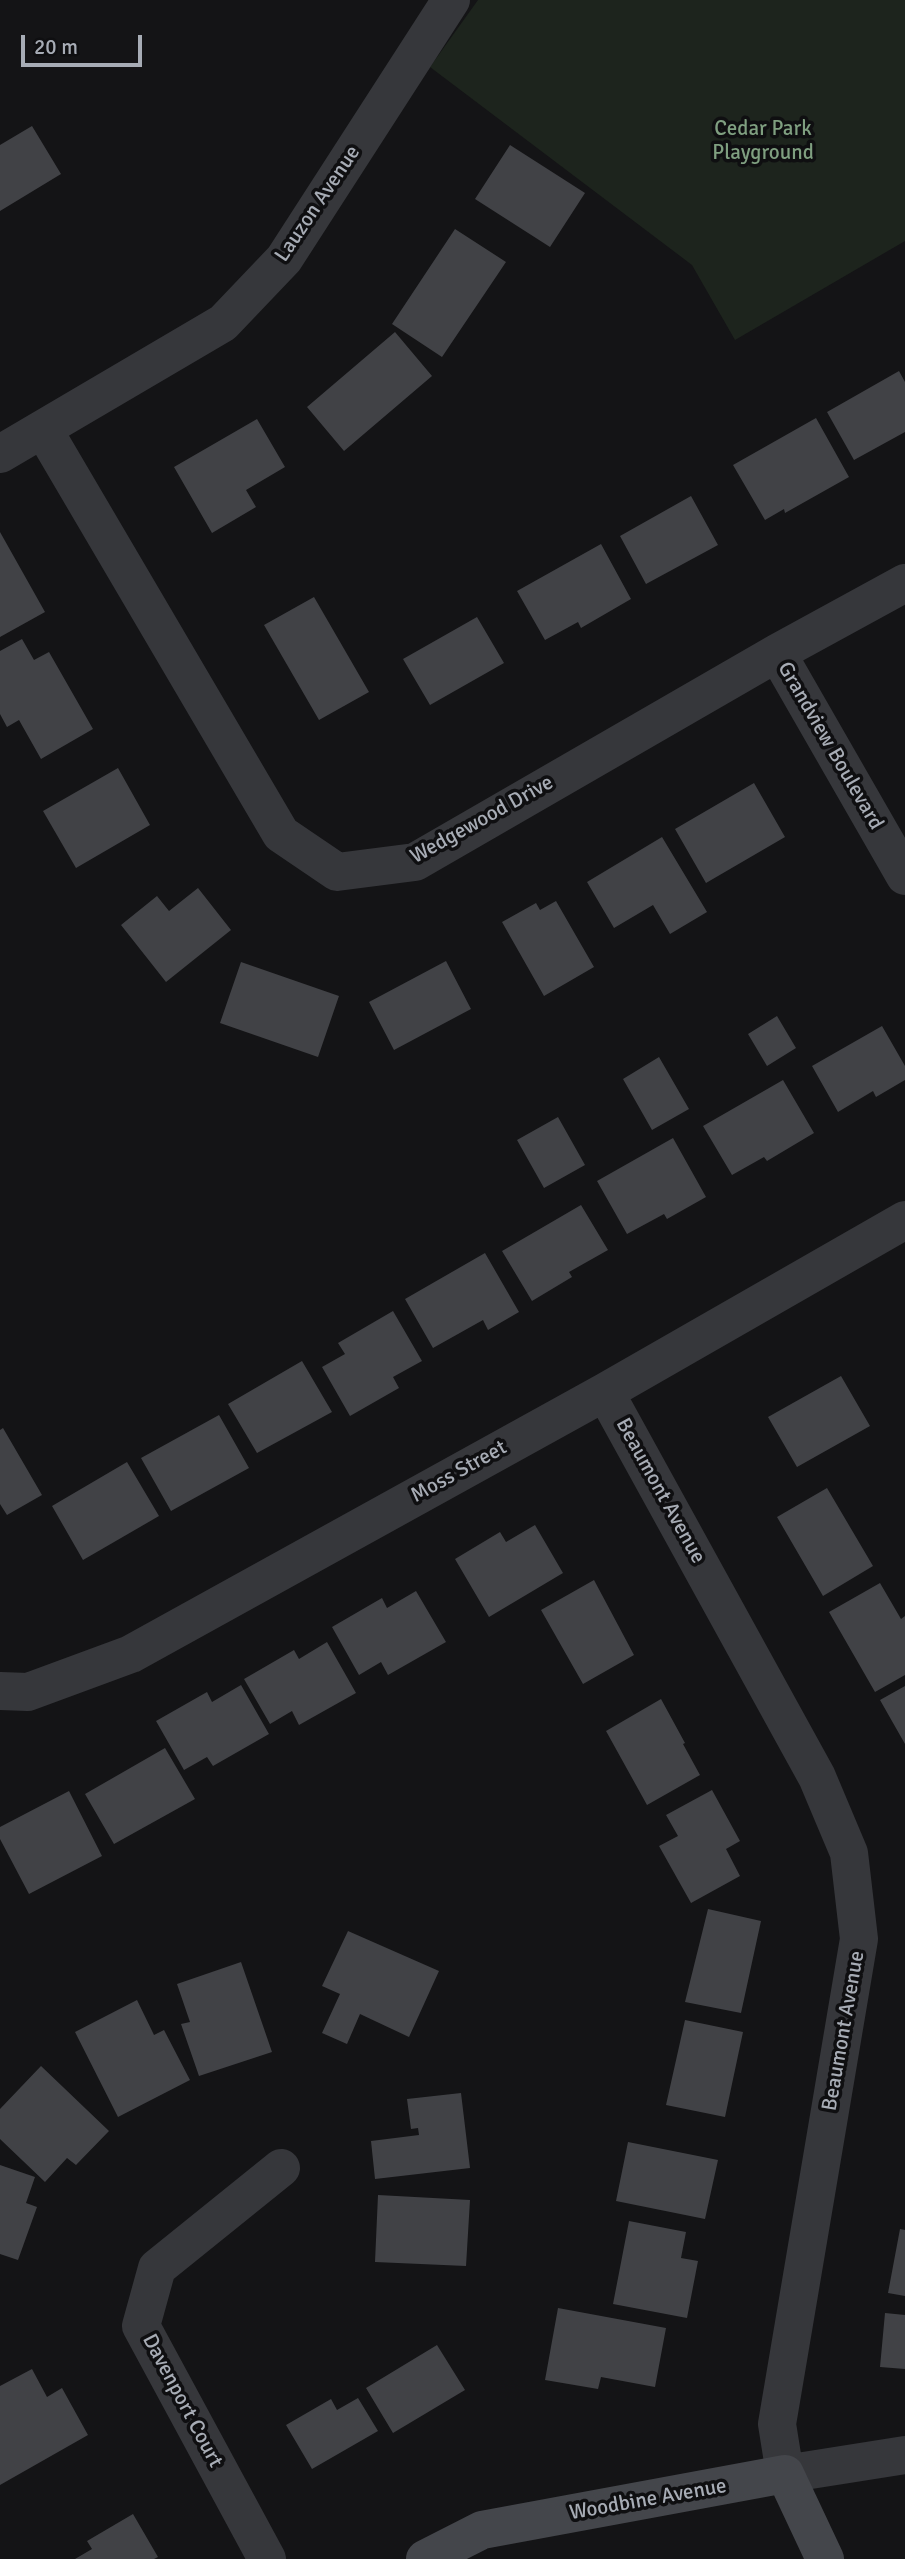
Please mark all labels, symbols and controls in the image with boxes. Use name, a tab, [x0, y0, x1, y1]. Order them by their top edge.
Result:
scale bar	[24, 21, 145, 65]
text: 20 m	[34, 34, 78, 60]
park label: Cedar Park Playground	[712, 116, 814, 166]
street label: Lauzon Avenue	[270, 141, 366, 267]
street label: Grandview Boulevard	[772, 658, 888, 834]
street label: Wedgewood Drive	[406, 770, 558, 870]
street label: Beaumont Avenue	[610, 1414, 710, 1568]
street label: Moss Street	[407, 1435, 511, 1509]
street label: Beaumont Avenue	[818, 1949, 870, 2113]
street label: Davenport Court	[136, 2330, 228, 2472]
street label: Woodbine Avenue	[568, 2474, 728, 2526]

